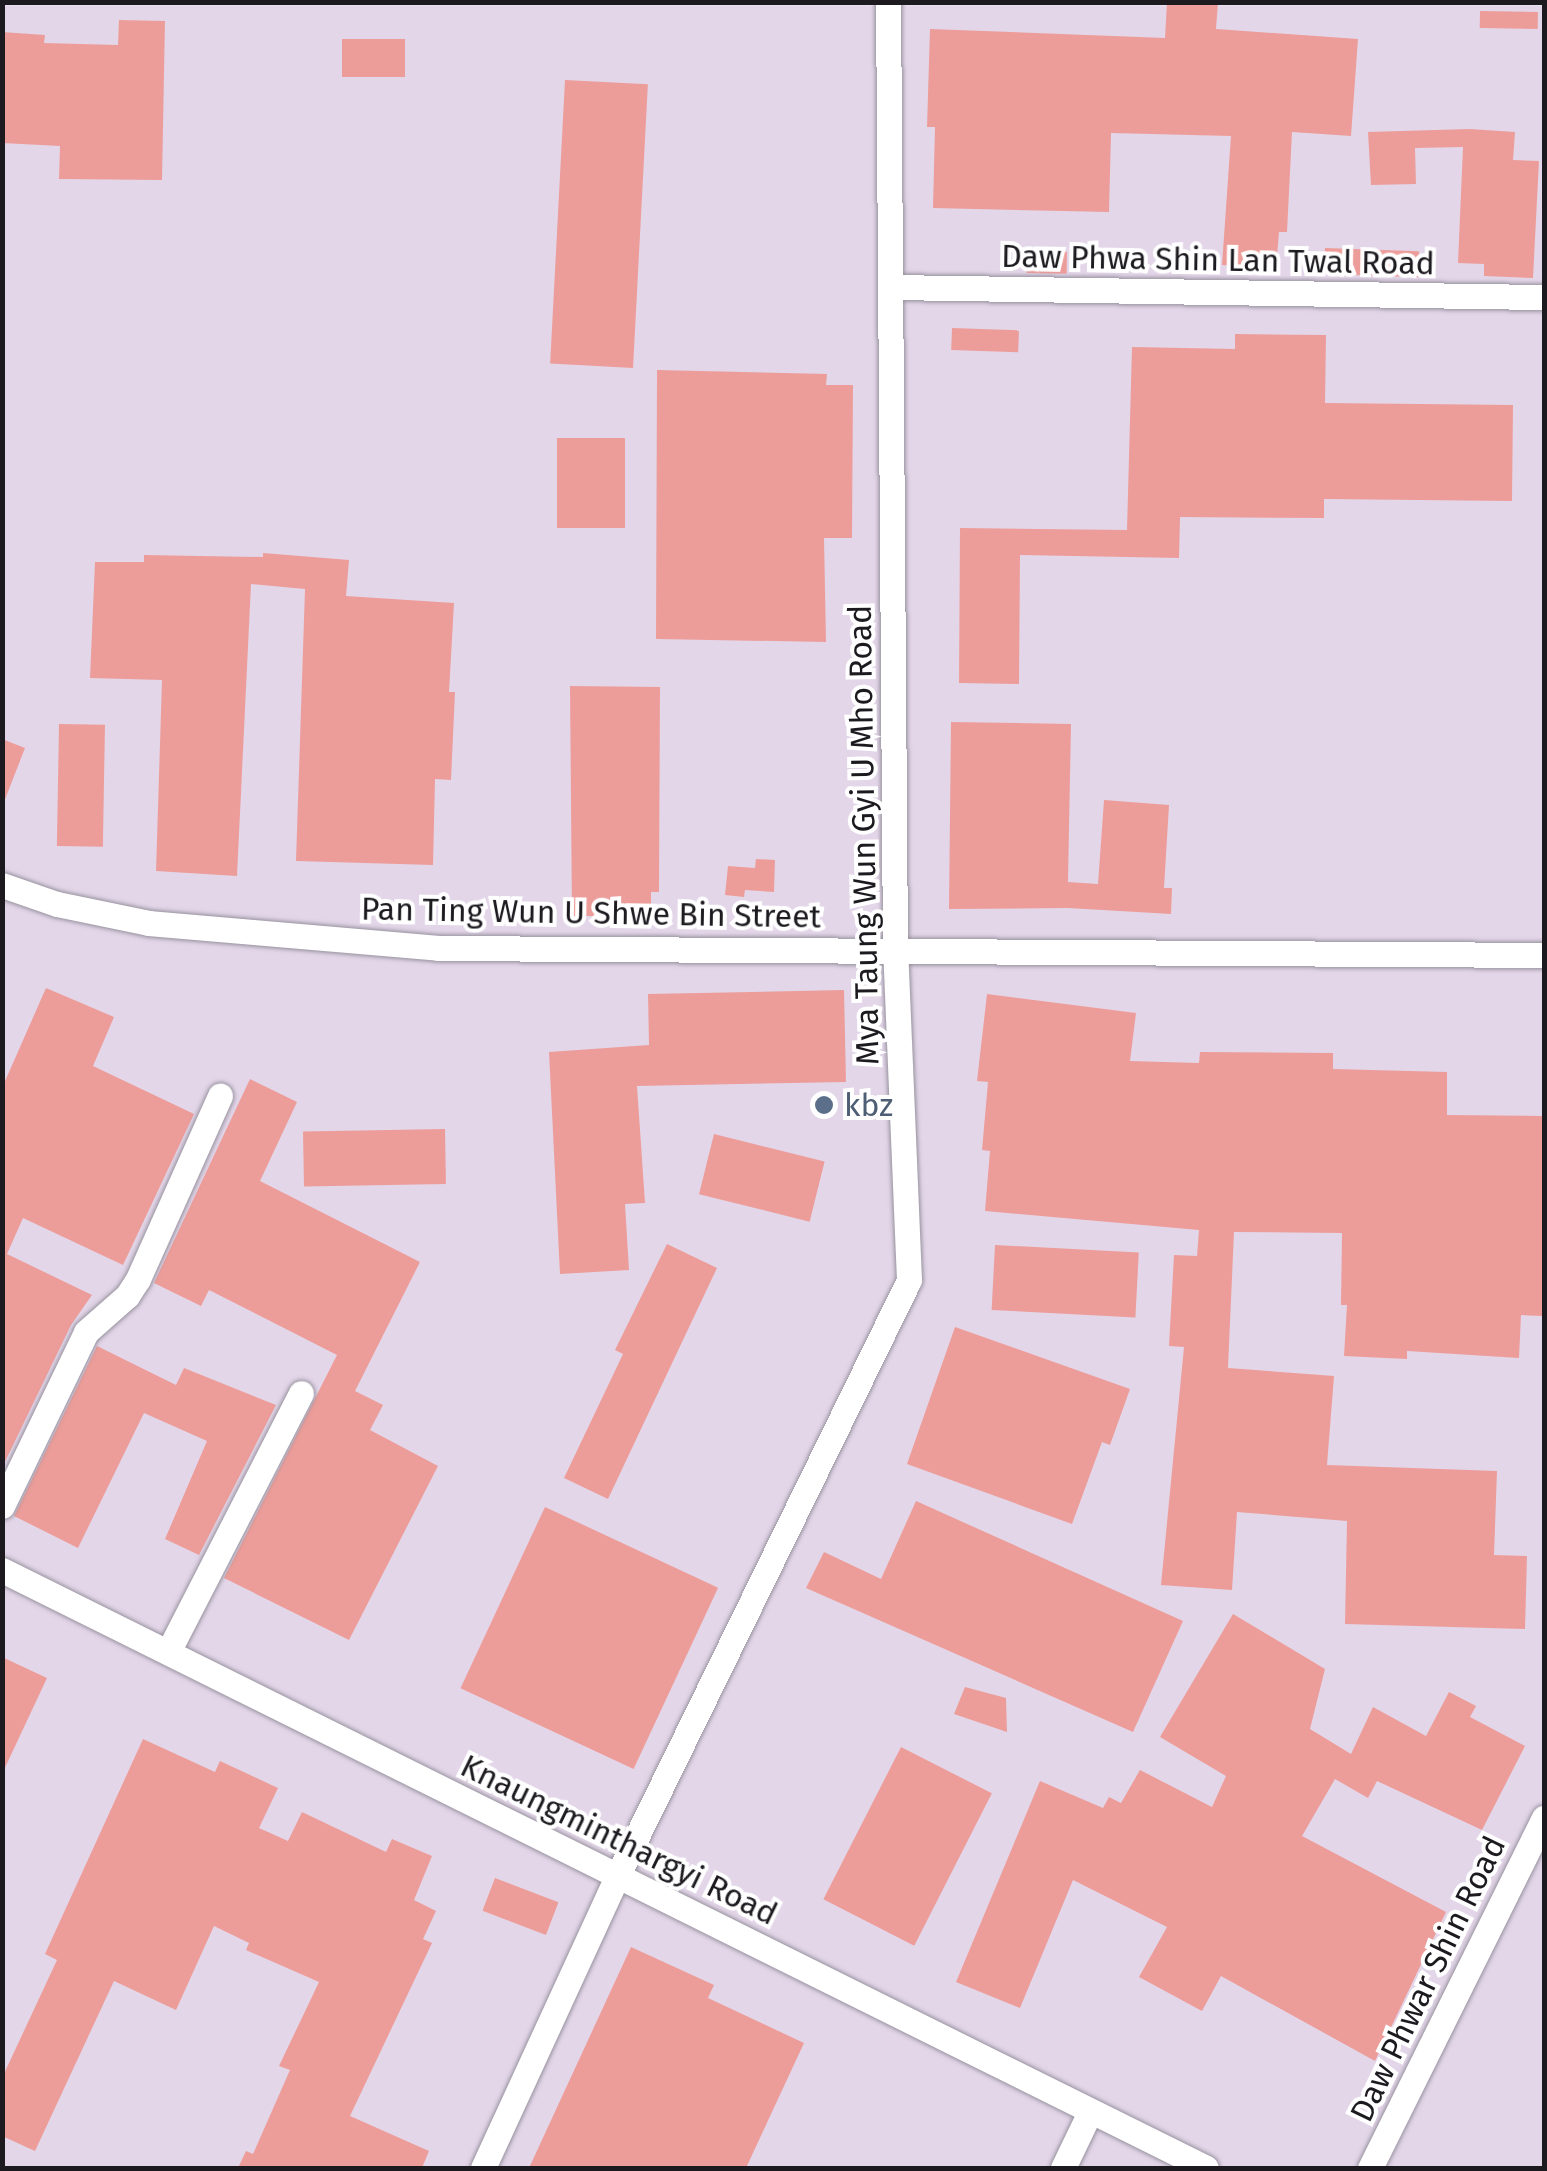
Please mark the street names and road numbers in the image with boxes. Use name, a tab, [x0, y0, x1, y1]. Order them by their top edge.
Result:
street label: Daw Phwa Shin Lan Twal Road	[1001, 237, 1435, 283]
street label: Mya Taung Wun Gyi U Mho Road	[841, 604, 887, 1066]
street label: Pan Ting Wun U Shwe Bin Street	[361, 890, 821, 936]
street label: Knaungminthargyi Road	[454, 1747, 784, 1933]
street label: Daw Phwar Shin Road	[1342, 1830, 1514, 2128]

